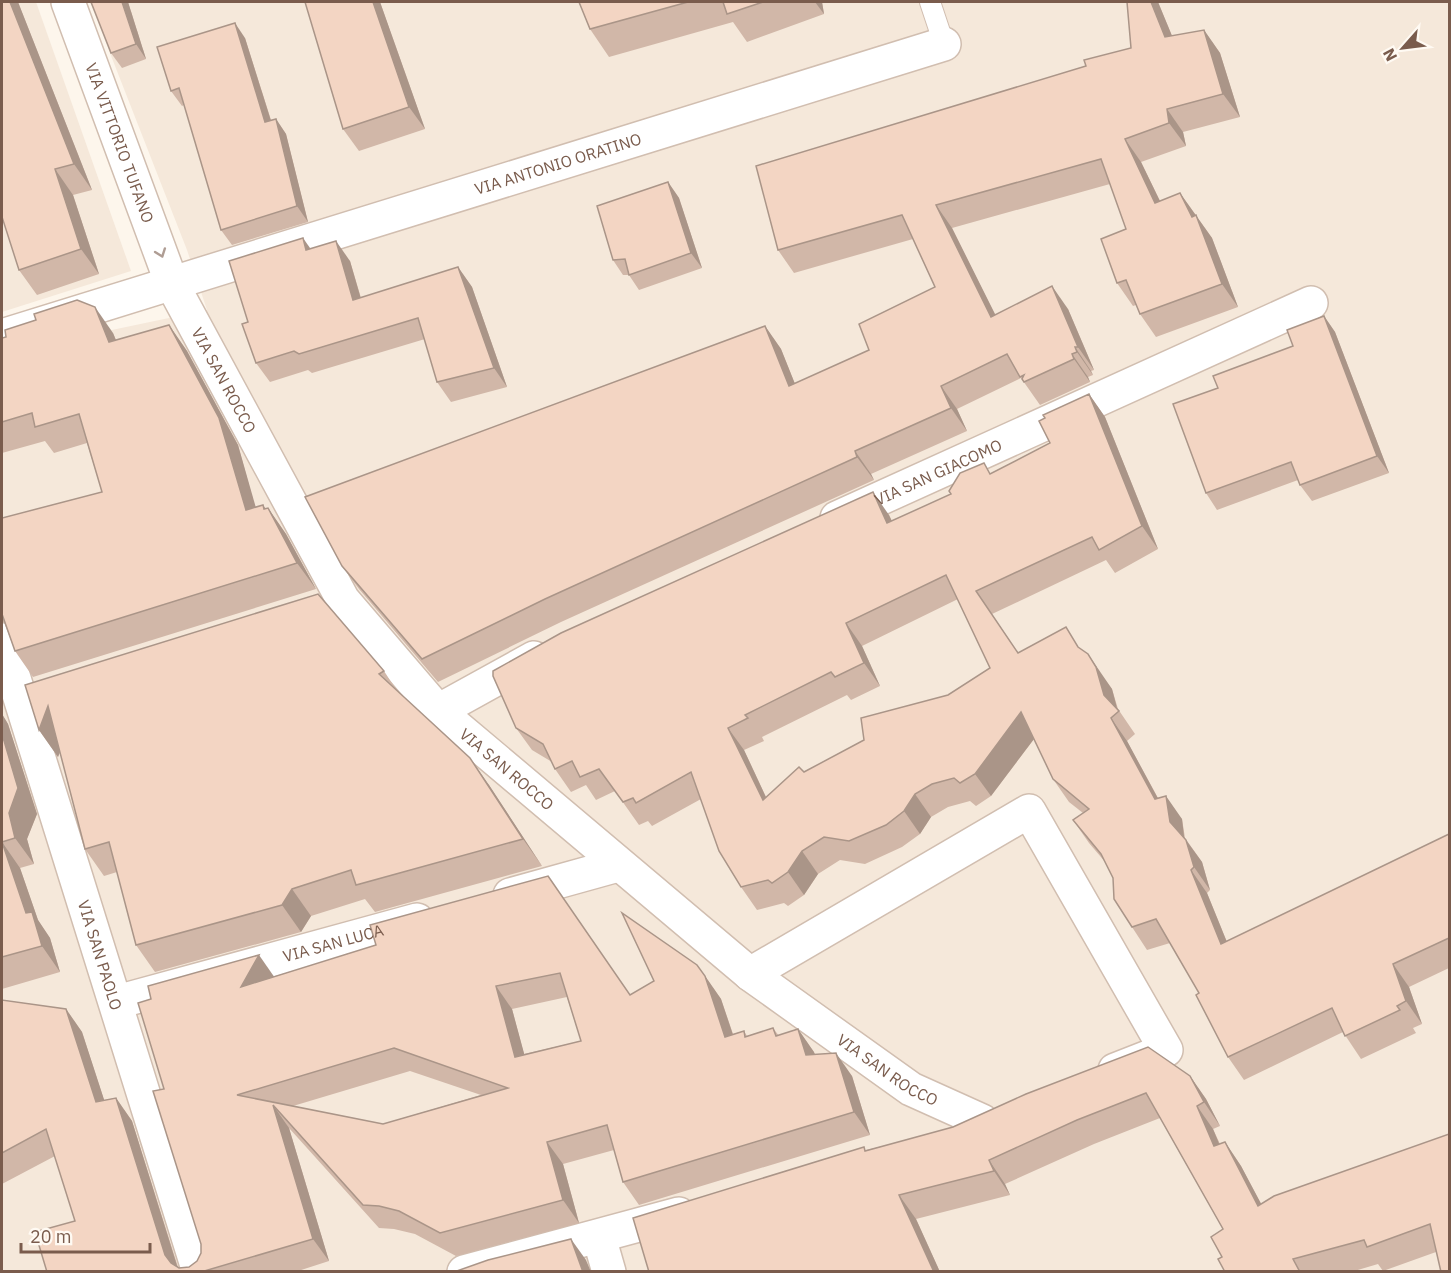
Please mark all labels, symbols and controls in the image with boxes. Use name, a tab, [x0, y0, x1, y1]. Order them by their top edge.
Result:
north arrow	[1373, 18, 1433, 78]
text: N	[1378, 45, 1401, 65]
street label: VIA VITTORIO TUFANO	[81, 60, 159, 225]
street label: VIA ANTONIO ORATINO	[472, 128, 644, 199]
one-way arrow	[153, 248, 166, 258]
street label: VIA SAN ROCCO	[187, 324, 261, 436]
street label: VIA SAN GIACOMO	[871, 435, 1005, 510]
street label: VIA SAN ROCCO	[456, 724, 558, 814]
street label: VIA SAN PAOLO	[74, 898, 127, 1012]
street label: VIA SAN LUCA	[281, 920, 386, 966]
street label: VIA SAN ROCCO	[833, 1029, 941, 1110]
scale bar	[21, 1216, 150, 1254]
text: 20 m	[30, 1225, 72, 1248]

